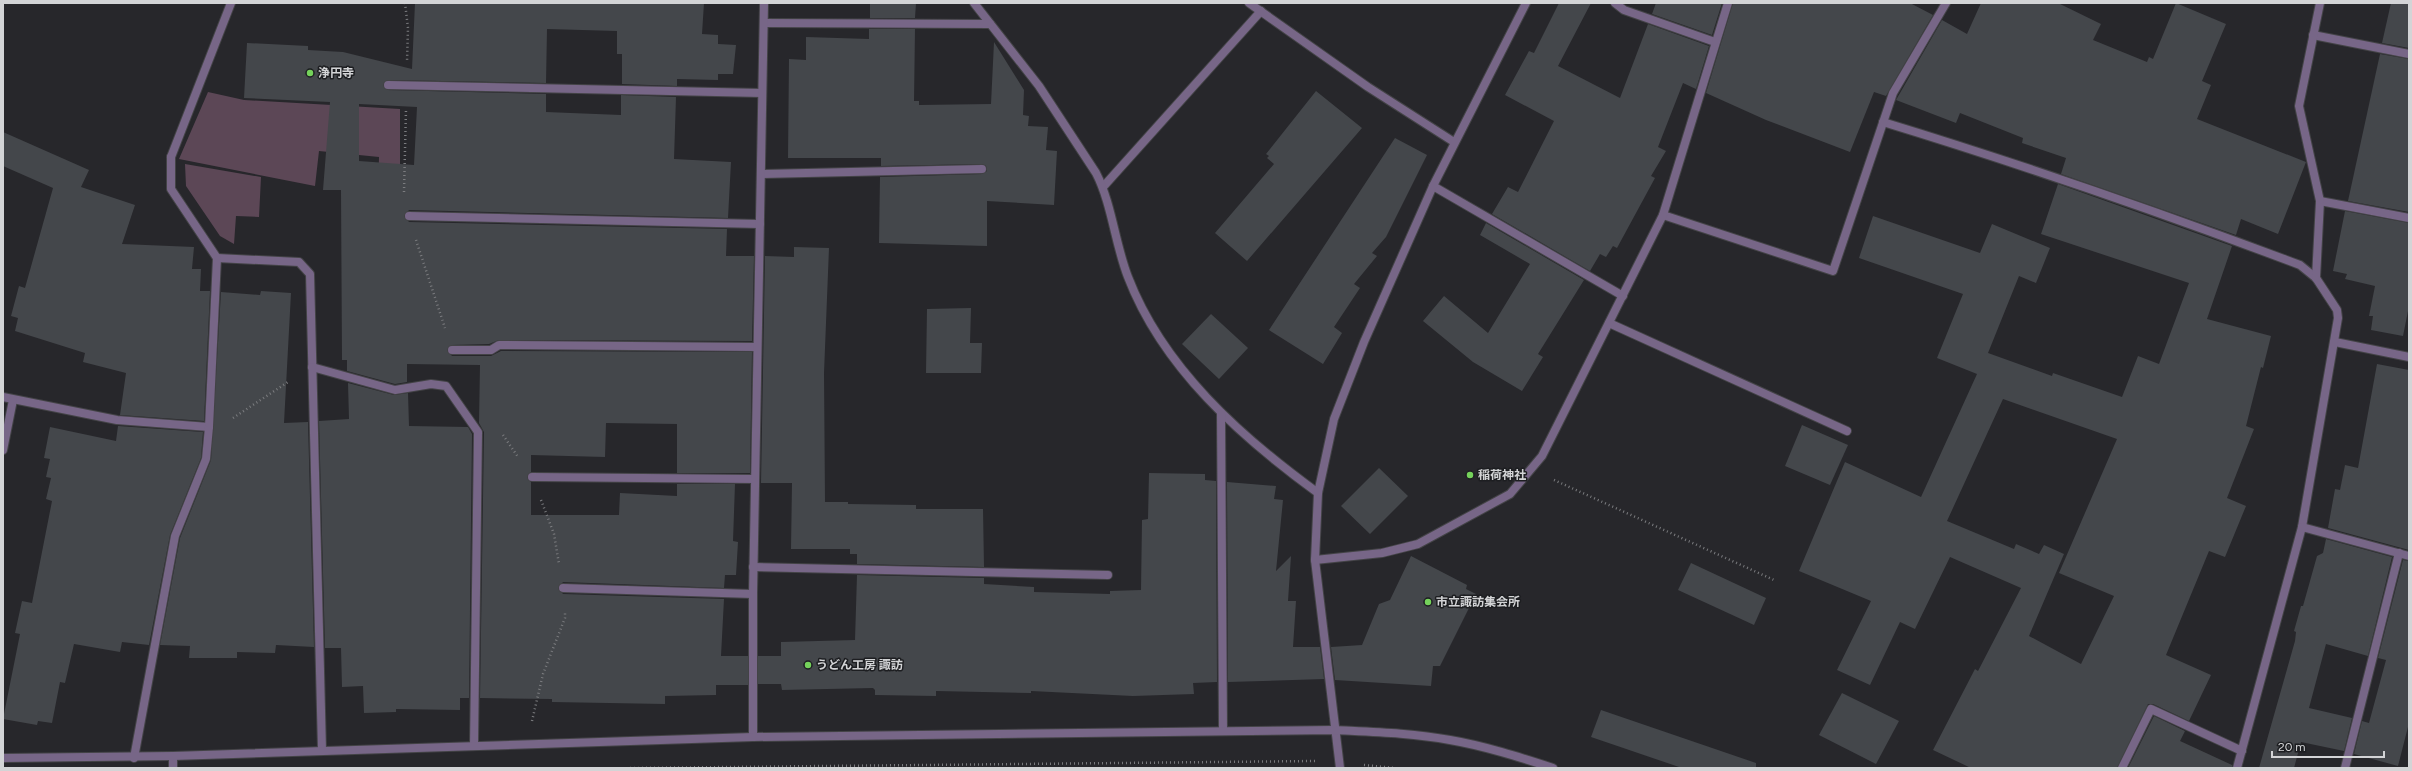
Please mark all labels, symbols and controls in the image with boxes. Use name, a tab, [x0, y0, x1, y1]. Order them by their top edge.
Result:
place label: 浄円寺	[318, 66, 354, 80]
marker: 浄円寺	[305, 68, 315, 78]
place label: 稲荷神社	[1478, 468, 1526, 482]
marker: 稲荷神社	[1465, 470, 1475, 480]
place label: 市立諏訪集会所	[1436, 595, 1520, 609]
marker: 市立諏訪集会所	[1423, 597, 1433, 607]
place label: うどん工房 諏訪	[816, 658, 903, 672]
marker: うどん工房 諏訪	[803, 660, 813, 670]
scale bar	[2272, 733, 2384, 759]
text: 20 m	[2278, 740, 2306, 754]

